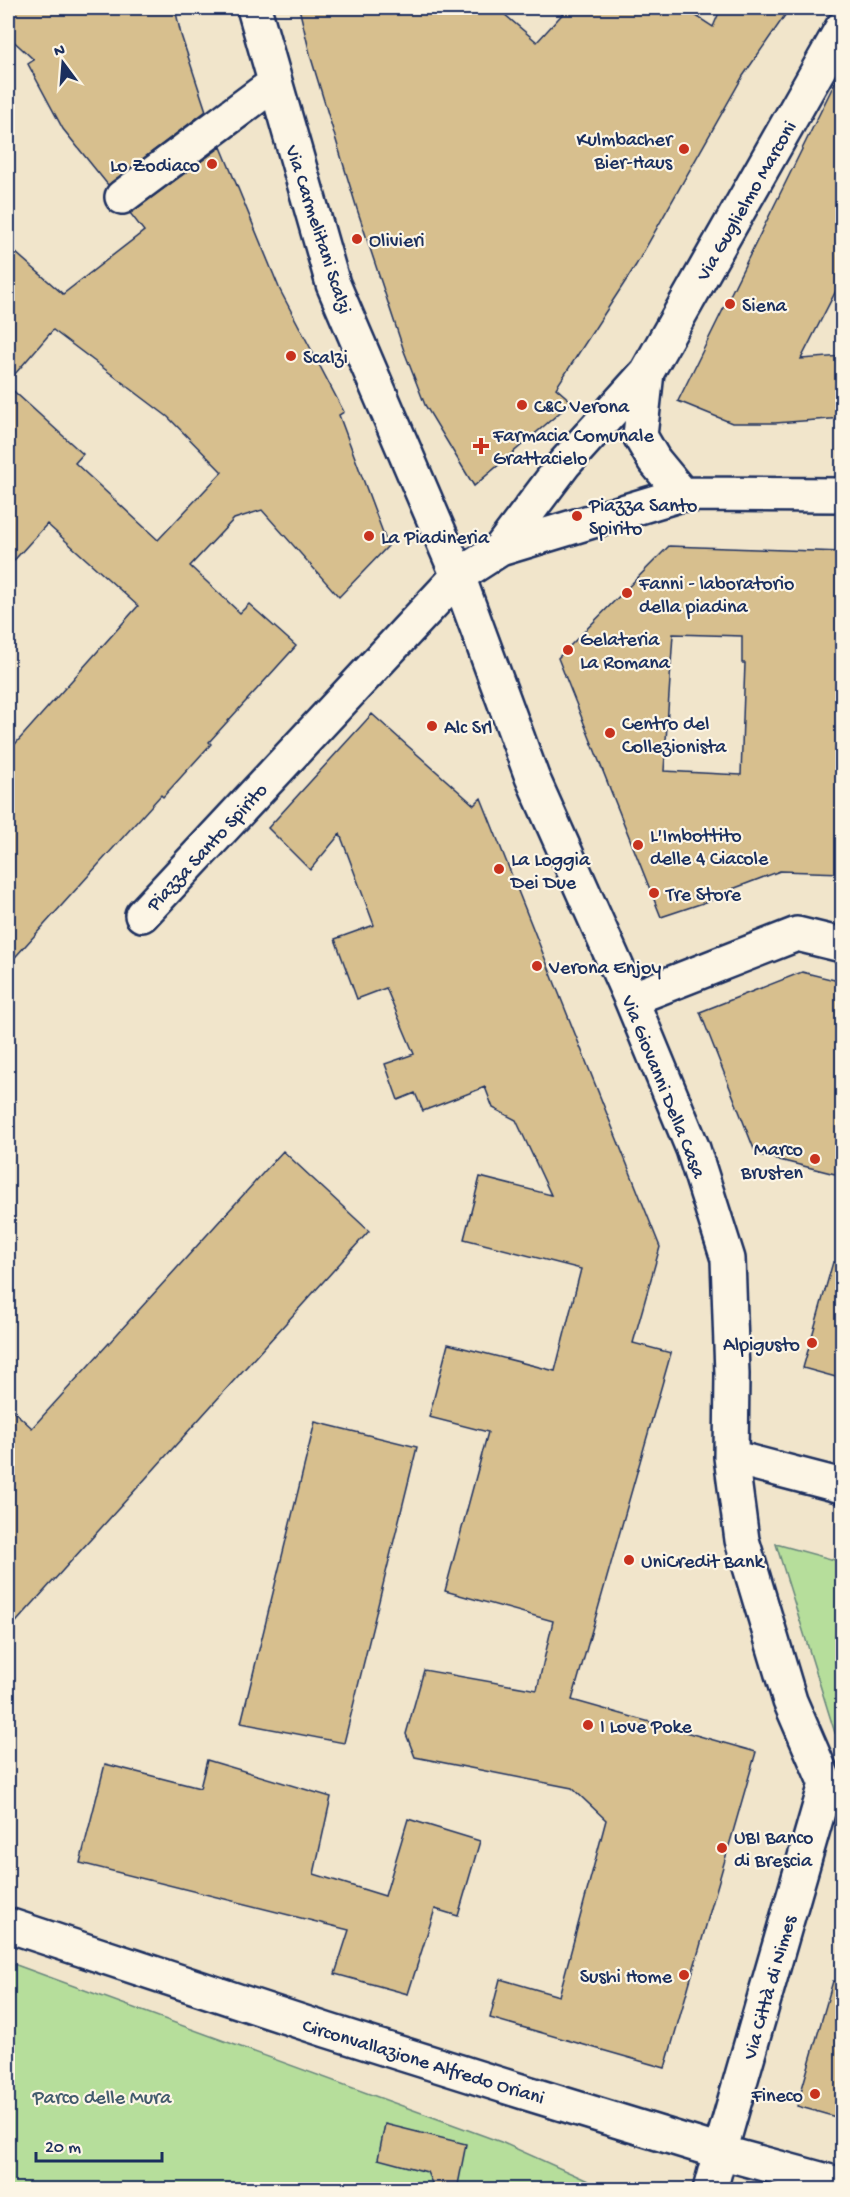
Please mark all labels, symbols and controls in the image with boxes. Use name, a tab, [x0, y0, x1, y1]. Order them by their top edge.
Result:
north arrow	[33, 33, 93, 93]
text: N	[52, 41, 68, 63]
street label: Via Guglielmo Marconi	[692, 118, 803, 287]
place label: Kulmbacher Bier-Haus	[576, 130, 674, 176]
street label: Via Carmelitani Scalzi	[278, 142, 355, 317]
marker: Kulmbacher Bier-Haus	[677, 142, 691, 156]
place label: Lo Zodiaco	[110, 156, 200, 179]
marker: Lo Zodiaco	[205, 157, 219, 171]
place label: Olivieri	[369, 231, 425, 254]
marker: Olivieri	[350, 232, 364, 246]
place label: Siena	[742, 296, 787, 319]
marker: Siena	[723, 297, 737, 311]
place label: Scalzi	[303, 348, 348, 371]
marker: Scalzi	[284, 349, 298, 363]
place label: C&C Verona	[534, 397, 630, 420]
marker: C&C Verona	[515, 398, 529, 412]
place label: Farmacia Comunale Grattacielo	[492, 426, 655, 472]
marker: Farmacia Comunale Grattacielo	[474, 439, 488, 453]
place label: Piazza Santo Spirito	[588, 496, 697, 542]
marker: Piazza Santo Spirito	[570, 509, 584, 523]
place label: La Piadineria	[381, 528, 490, 551]
marker: La Piadineria	[362, 529, 376, 543]
place label: Fanni - laboratorio della piadina	[638, 574, 794, 620]
marker: Fanni - laboratorio della piadina	[620, 586, 634, 600]
place label: Gelateria La Romana	[580, 630, 671, 676]
marker: Gelateria La Romana	[561, 643, 575, 657]
place label: Centro del Collezionista	[622, 714, 727, 760]
place label: Alc Srl	[444, 718, 493, 741]
marker: Alc Srl	[425, 719, 439, 733]
marker: Centro del Collezionista	[603, 726, 617, 740]
street label: Piazza Santo Spirito	[143, 780, 274, 918]
place label: L'Imbottito delle 4 Ciacole	[650, 826, 769, 872]
marker: L'Imbottito delle 4 Ciacole	[631, 838, 645, 852]
place label: La Loggia Dei Due	[509, 850, 591, 896]
marker: La Loggia Dei Due	[492, 862, 506, 876]
place label: Tre Store	[665, 885, 742, 908]
marker: Tre Store	[647, 886, 661, 900]
place label: Verona Enjoy	[548, 958, 661, 981]
marker: Verona Enjoy	[530, 959, 544, 973]
street label: Via Giovanni Della Casa	[614, 992, 709, 1183]
place label: Marco Brusten	[740, 1140, 803, 1186]
marker: Marco Brusten	[808, 1152, 822, 1166]
place label: Alpigusto	[723, 1335, 800, 1358]
marker: Alpigusto	[805, 1336, 819, 1350]
place label: UniCredit Bank	[641, 1552, 765, 1575]
marker: UniCredit Bank	[622, 1553, 636, 1567]
place label: I Love Poke	[600, 1717, 692, 1740]
marker: I Love Poke	[581, 1718, 595, 1732]
place label: UBI Banco di Brescia	[734, 1828, 813, 1874]
marker: UBI Banco di Brescia	[715, 1841, 729, 1855]
street label: Via Città di Nimes	[740, 1913, 803, 2064]
place label: Sushi Home	[580, 1967, 673, 1990]
marker: Sushi Home	[677, 1968, 691, 1982]
street label: Circonvallazione Alfredo Oriani	[299, 2016, 547, 2111]
place label: Fineco	[750, 2086, 803, 2109]
marker: Fineco	[808, 2087, 822, 2101]
park label: Parco delle Mura	[32, 2088, 172, 2111]
scale bar	[36, 2125, 162, 2163]
text: 20 m	[45, 2138, 81, 2159]

